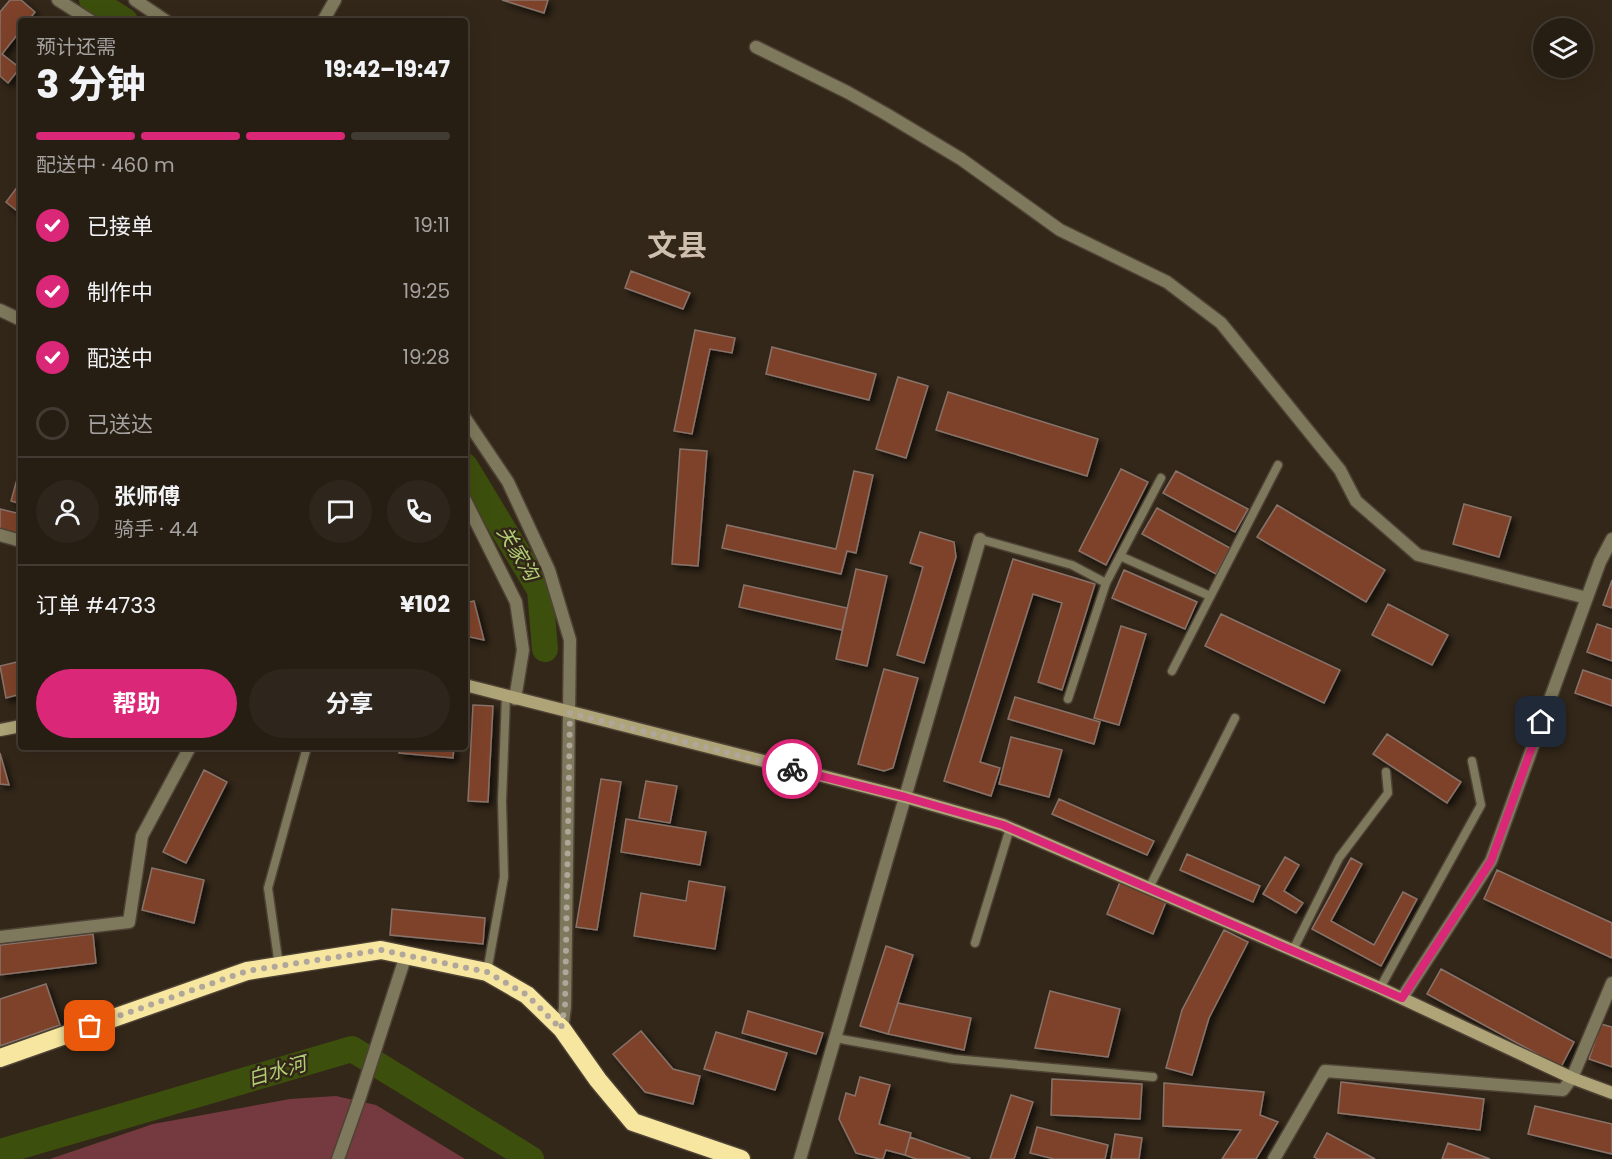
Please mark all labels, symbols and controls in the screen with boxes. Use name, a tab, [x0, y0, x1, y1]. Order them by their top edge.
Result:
map controls	[1533, 18, 1593, 78]
button: layers	[1533, 18, 1593, 78]
text: 预计还需	[36, 33, 116, 61]
text: 19:42–19:47	[324, 54, 450, 85]
text: 3 分钟	[36, 57, 146, 112]
text: 配送中 · 460 m	[36, 151, 175, 179]
icon: check	[36, 209, 69, 242]
text: 已接单	[87, 211, 153, 242]
text: 19:11	[414, 211, 450, 239]
district label: 文县	[647, 224, 707, 267]
icon: check	[36, 275, 69, 308]
text: 制作中	[87, 277, 153, 308]
text: 19:25	[403, 277, 450, 305]
icon: check	[36, 341, 69, 374]
text: 配送中	[87, 343, 153, 374]
text: 19:28	[403, 343, 450, 371]
text: 已送达	[87, 409, 153, 440]
button: person	[36, 480, 99, 543]
button: chat	[309, 480, 372, 543]
button: phone	[387, 480, 450, 543]
text: 张师傅	[114, 481, 180, 512]
text: 骑手 · 4.4	[114, 515, 198, 543]
water label: 关家沟	[491, 520, 546, 588]
text: ¥102	[400, 589, 450, 620]
text: 订单 #4733	[36, 590, 156, 621]
button: 帮助	[36, 669, 237, 738]
button: 分享	[249, 669, 450, 738]
pin	[1515, 696, 1566, 747]
icon: home	[1524, 705, 1557, 738]
courier	[762, 739, 822, 799]
icon: bike	[776, 753, 809, 786]
pin	[64, 1000, 115, 1051]
icon: bag	[73, 1009, 106, 1042]
water label: 白水河	[244, 1048, 314, 1093]

